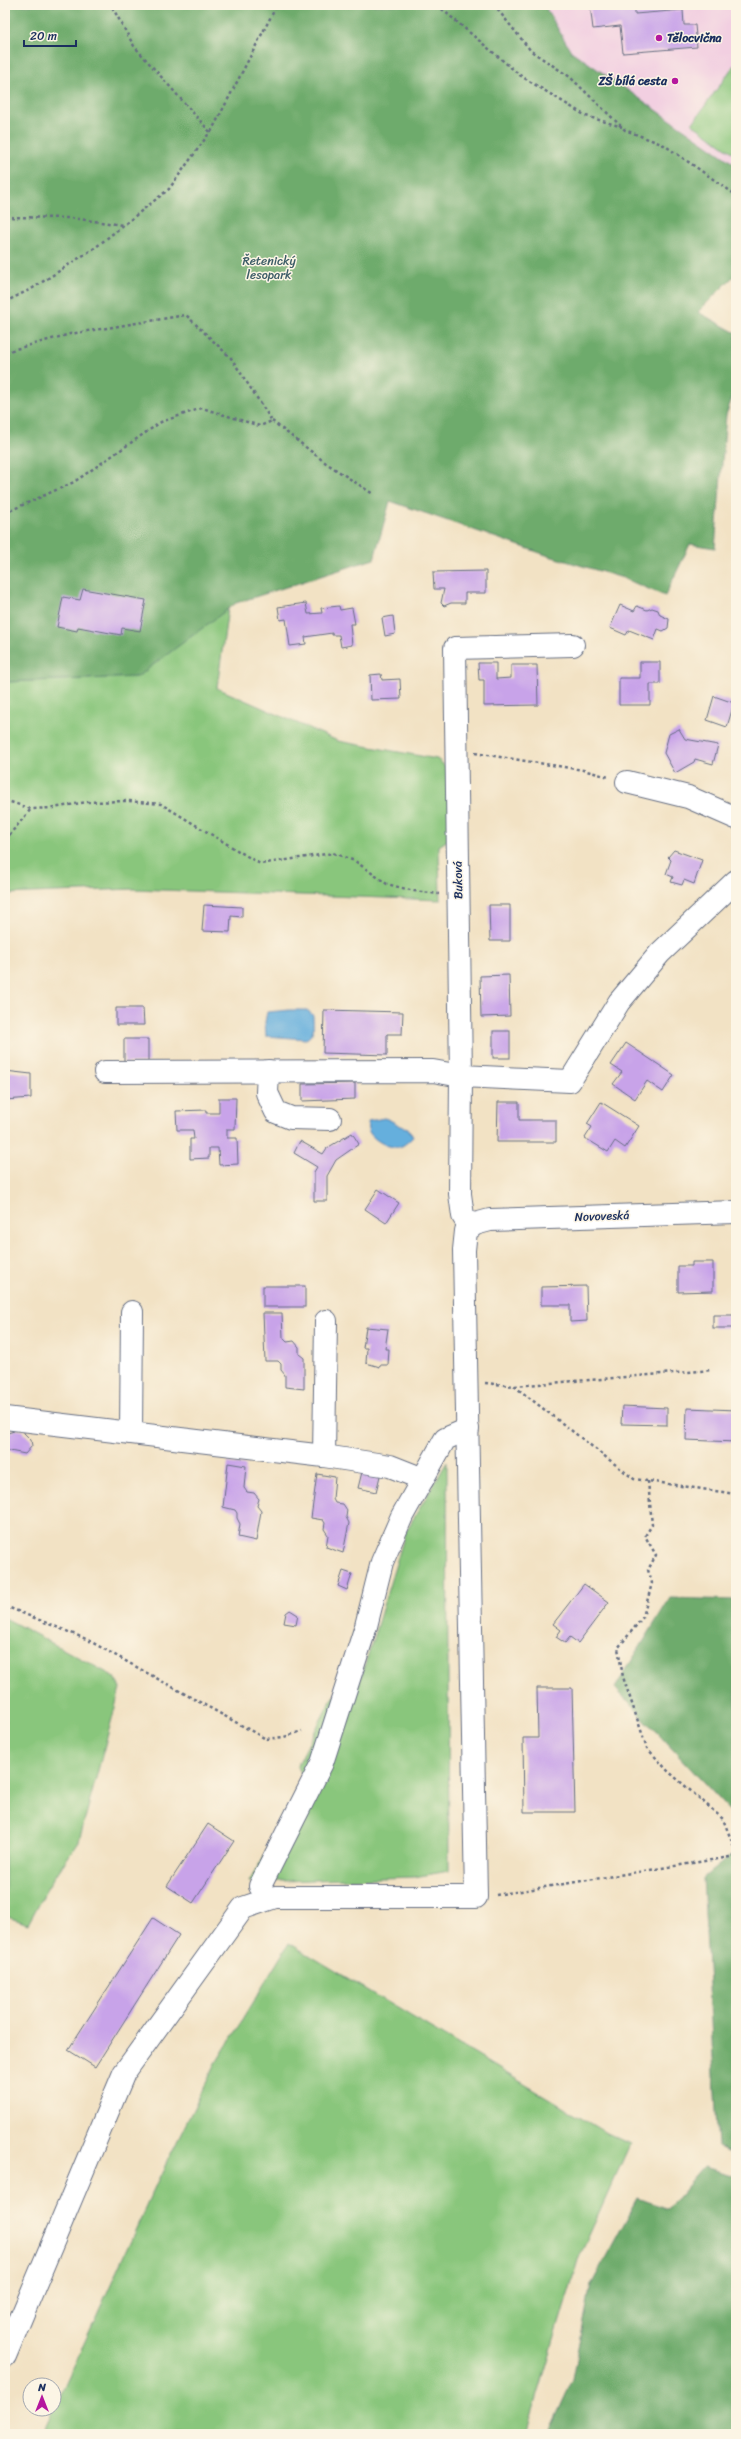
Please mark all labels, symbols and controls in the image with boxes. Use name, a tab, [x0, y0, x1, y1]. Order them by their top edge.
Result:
scale bar	[24, 22, 76, 48]
text: 20 m	[30, 25, 57, 47]
place label: Tělocvična	[667, 27, 723, 49]
marker: Tělocvična	[654, 33, 664, 43]
place label: ZŠ bílá cesta	[598, 70, 668, 92]
marker: ZŠ bílá cesta	[670, 76, 680, 86]
park label: Řetenický lesopark	[242, 250, 296, 286]
street label: Buková	[447, 861, 469, 899]
street label: Novoveská	[574, 1204, 630, 1228]
north arrow	[22, 2377, 62, 2417]
text: N	[37, 2378, 46, 2397]

